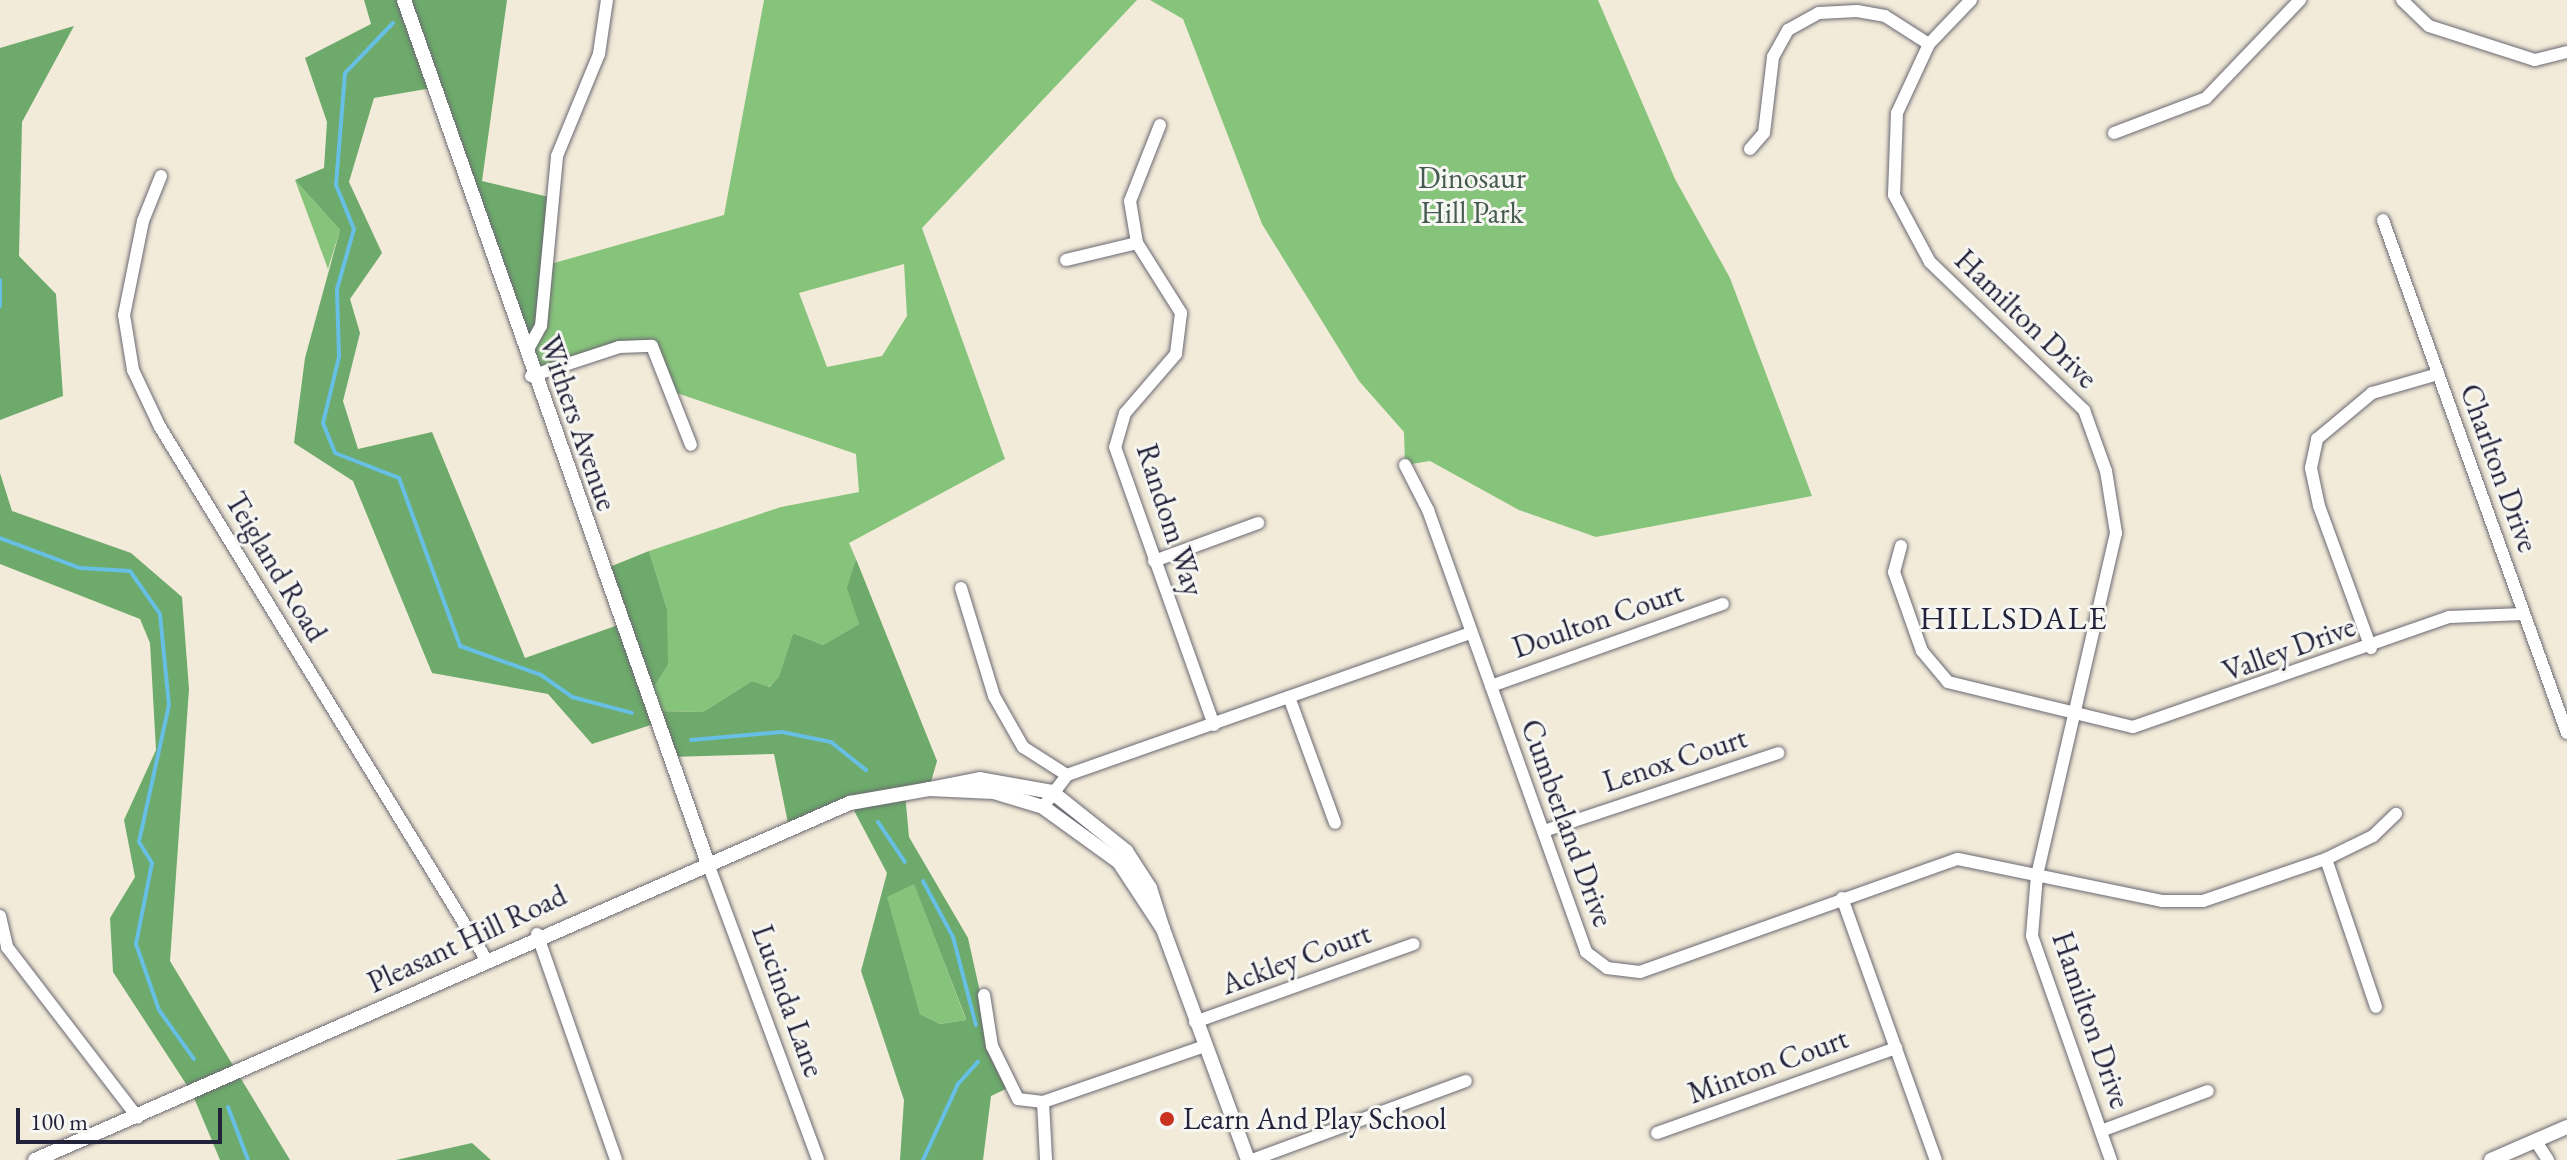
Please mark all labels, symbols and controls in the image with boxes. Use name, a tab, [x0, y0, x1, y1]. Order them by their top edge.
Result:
park label: Dinosaur Hill Park	[1418, 160, 1526, 230]
street label: Hamilton Drive	[1947, 242, 2105, 396]
street label: Withers Avenue	[531, 331, 625, 515]
street label: Charlton Drive	[2452, 379, 2546, 557]
street label: Random Way	[1128, 439, 1212, 601]
street label: Teigland Road	[217, 486, 335, 648]
street label: Doulton Court	[1508, 574, 1688, 666]
district label: HILLSDALE	[1919, 599, 2109, 637]
street label: Valley Drive	[2218, 608, 2360, 690]
street label: Cumberland Drive	[1513, 714, 1621, 932]
street label: Lenox Court	[1599, 720, 1751, 800]
street label: Pleasant Hill Road	[362, 877, 572, 1001]
street label: Ackley Court	[1216, 915, 1376, 1003]
street label: Lucinda Lane	[744, 920, 832, 1082]
street label: Hamilton Drive	[2044, 927, 2138, 1113]
street label: Minton Court	[1683, 1020, 1853, 1112]
scale bar	[20, 1092, 226, 1142]
place label: Learn And Play School	[1183, 1101, 1446, 1137]
text: 100 m	[30, 1106, 88, 1137]
marker: Learn And Play School	[1158, 1110, 1176, 1128]

